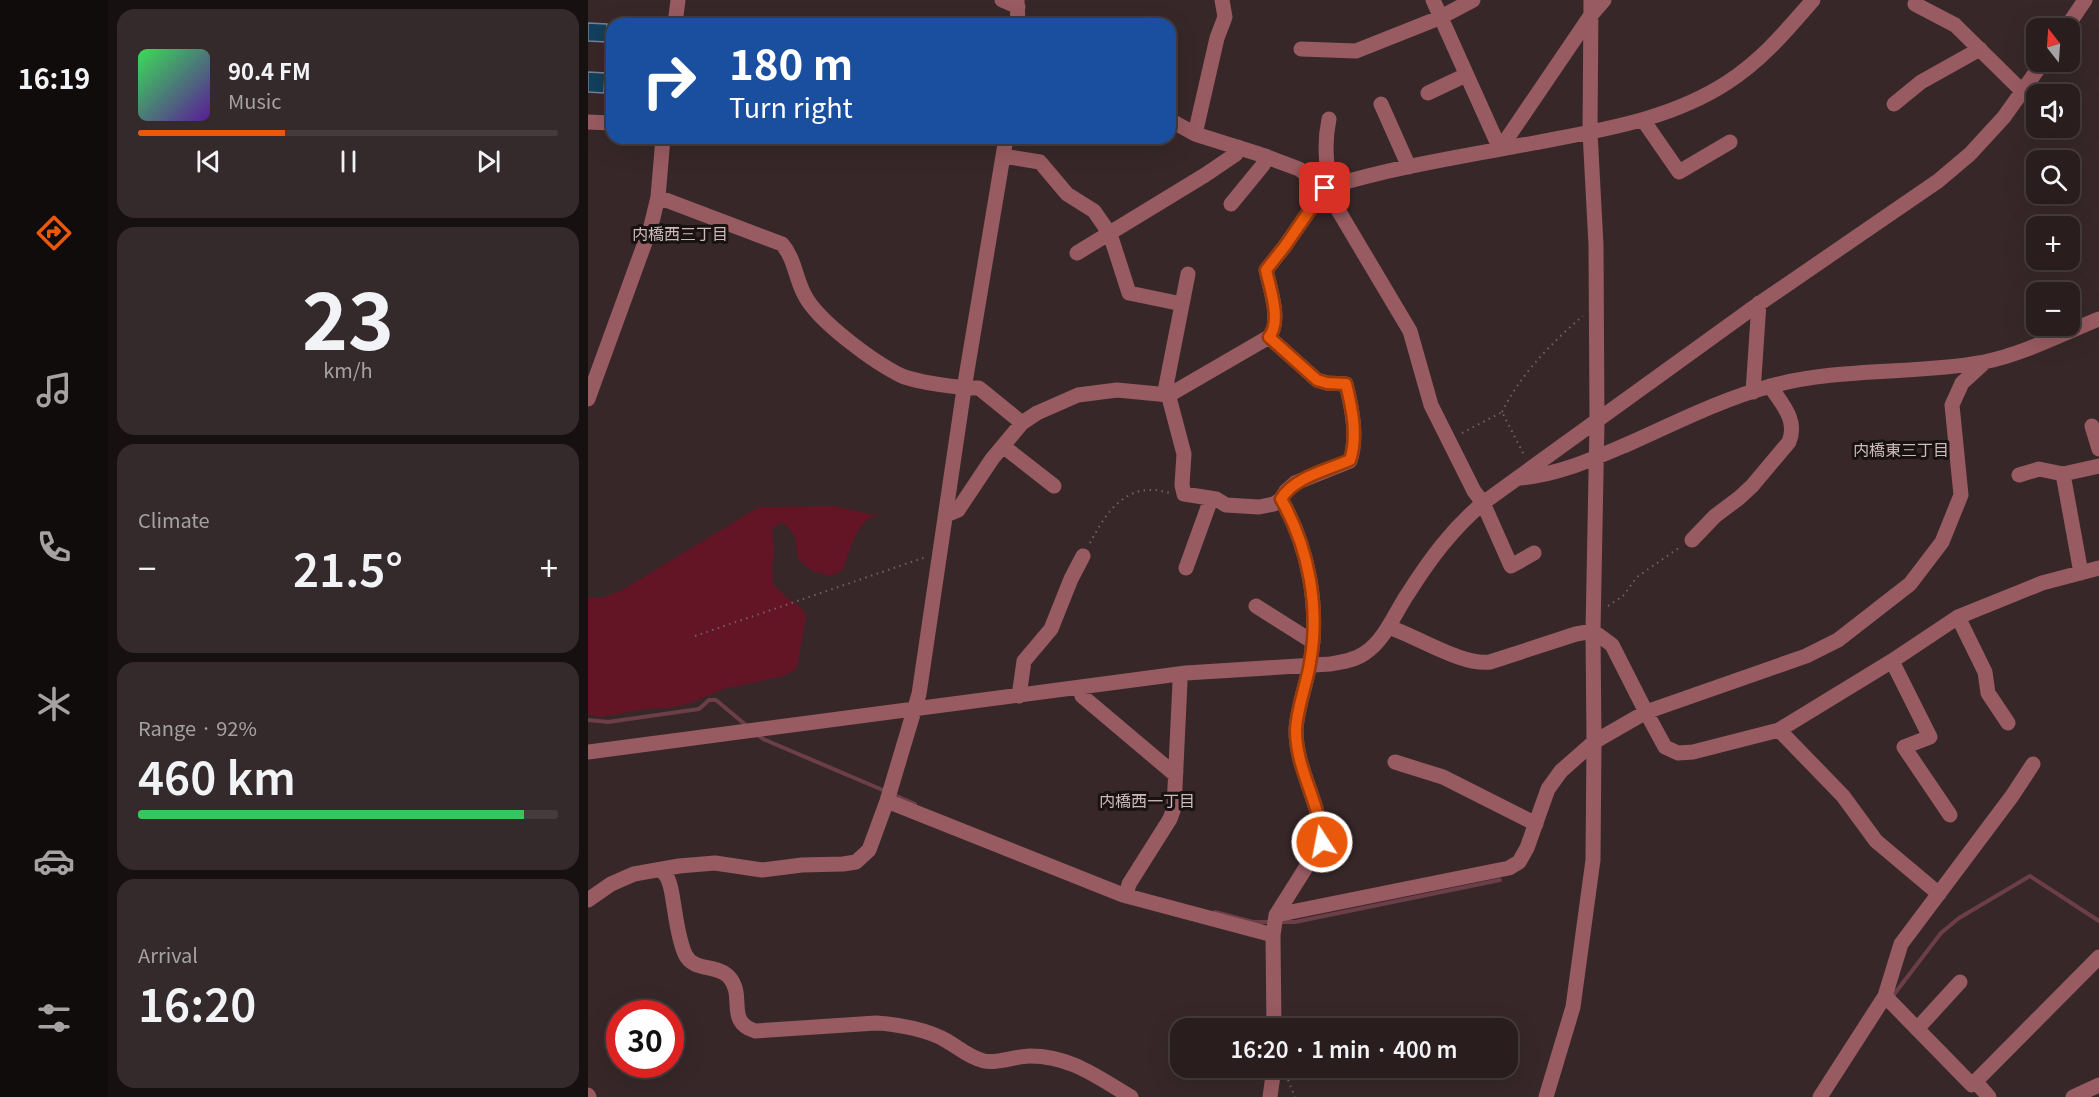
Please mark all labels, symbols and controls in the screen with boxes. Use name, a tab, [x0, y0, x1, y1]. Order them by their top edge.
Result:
north arrow	[2026, 18, 2080, 72]
map controls	[2026, 18, 2080, 336]
text: 180 m	[729, 31, 853, 92]
icon: right	[630, 42, 708, 120]
text: 90.4 FM	[228, 54, 311, 86]
text: 16:19	[18, 58, 90, 97]
button: sound	[2026, 84, 2080, 138]
text: Music	[228, 86, 281, 115]
text: Turn right	[729, 87, 853, 126]
icon: previous	[192, 145, 225, 178]
icon: pause	[332, 145, 365, 178]
icon: next	[472, 145, 505, 178]
button: search	[2026, 150, 2080, 204]
pin	[1299, 162, 1350, 213]
icon: arrive	[1308, 171, 1341, 204]
icon: directions	[33, 212, 75, 254]
button: +	[2026, 216, 2080, 270]
district label: 内橋西三丁目	[632, 221, 728, 245]
text: 23	[302, 260, 394, 372]
button: −	[2026, 282, 2080, 336]
text: km/h	[323, 355, 373, 384]
icon: music	[33, 369, 75, 411]
district label: 内橋東三丁目	[1853, 437, 1949, 461]
text: Climate	[138, 505, 210, 534]
icon: phone	[33, 526, 75, 568]
text: 21.5°	[293, 535, 403, 600]
text: −	[138, 543, 156, 591]
text: +	[540, 543, 558, 591]
icon: climate	[33, 683, 75, 725]
text: Range · 92%	[138, 713, 257, 742]
text: 460 km	[138, 743, 296, 808]
district label: 内橋西一丁目	[1099, 788, 1195, 812]
position arrow	[1290, 810, 1354, 874]
icon: car	[33, 840, 75, 882]
text: Arrival	[138, 940, 198, 969]
text: 16:20	[138, 970, 256, 1035]
icon: filters	[33, 997, 75, 1039]
speed limit sign: 30	[606, 1000, 684, 1078]
text: 16:20 · 1 min · 400 m	[1231, 1032, 1457, 1064]

